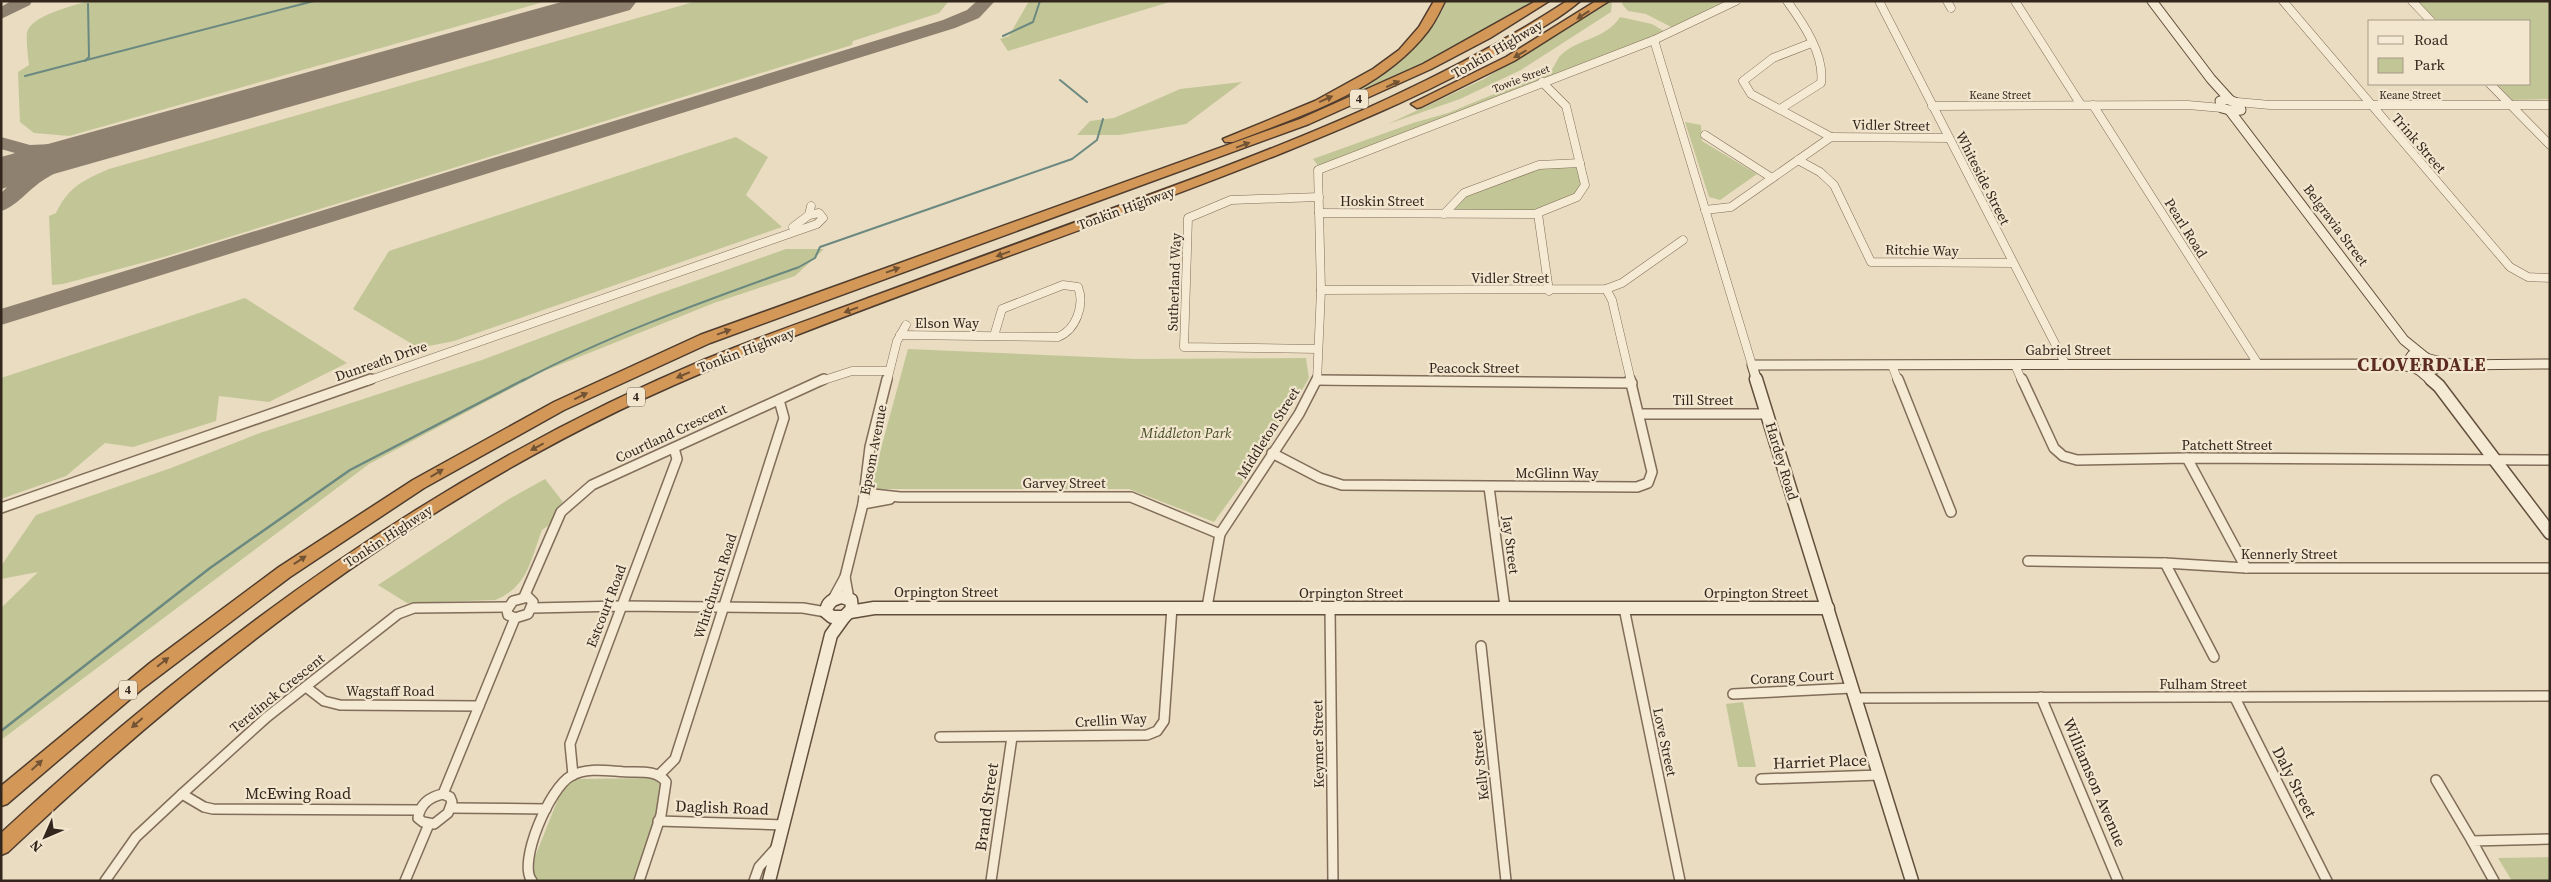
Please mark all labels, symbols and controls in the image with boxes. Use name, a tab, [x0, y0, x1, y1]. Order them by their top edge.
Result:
one-way arrow	[1576, 10, 1589, 20]
street label: Tonkin Highway	[1448, 14, 1547, 83]
legend	[2368, 20, 2531, 85]
text: Road	[2414, 29, 2448, 50]
one-way arrow	[1513, 49, 1526, 58]
text: Park	[2414, 54, 2446, 75]
street label: Towie Street	[1490, 61, 1552, 97]
one-way arrow	[1386, 79, 1400, 87]
street label: Keane Street	[1969, 88, 2031, 103]
street label: Keane Street	[2379, 88, 2441, 103]
road number: 4	[1350, 90, 1368, 108]
one-way arrow	[1319, 94, 1333, 102]
street label: Trink Street	[2387, 109, 2451, 178]
street label: Vidler Street	[1852, 114, 1931, 136]
street label: Whiteside Street	[1951, 128, 2015, 229]
one-way arrow	[1235, 141, 1250, 148]
street label: Belgravia Street	[2299, 180, 2374, 270]
street label: Tonkin Highway	[1075, 181, 1178, 235]
street label: Hoskin Street	[1340, 191, 1425, 211]
street label: Pearl Road	[2160, 194, 2212, 262]
street label: Sutherland Way	[1162, 232, 1186, 331]
street label: Ritchie Way	[1885, 239, 1960, 261]
one-way arrow	[996, 251, 1011, 258]
one-way arrow	[885, 266, 900, 274]
street label: Vidler Street	[1471, 268, 1549, 288]
one-way arrow	[843, 306, 858, 314]
street label: Elson Way	[915, 313, 980, 333]
street label: Tonkin Highway	[695, 322, 798, 378]
one-way arrow	[716, 328, 731, 335]
street label: Dunreath Drive	[332, 336, 430, 386]
street label: Gabriel Street	[2025, 340, 2111, 360]
district label: CLOVERDALE	[2357, 351, 2487, 377]
street label: Peacock Street	[1429, 358, 1520, 378]
one-way arrow	[676, 372, 690, 380]
street label: Middleton Street	[1232, 383, 1304, 482]
road number: 4	[627, 388, 645, 407]
street label: Till Street	[1673, 390, 1734, 410]
one-way arrow	[573, 392, 588, 400]
street label: Courtland Crescent	[612, 398, 730, 468]
street label: Epsom Avenue	[854, 403, 892, 497]
street label: Hardey Road	[1761, 419, 1803, 503]
park label: Middleton Park	[1140, 423, 1232, 443]
street label: Patchett Street	[2182, 435, 2273, 455]
one-way arrow	[531, 442, 544, 451]
street label: McGlinn Way	[1515, 463, 1600, 483]
one-way arrow	[431, 468, 444, 477]
street label: Garvey Street	[1022, 473, 1106, 493]
street label: Tonkin Highway	[340, 499, 437, 572]
street label: Jay Street	[1497, 514, 1525, 576]
street label: Whitchurch Road	[689, 531, 741, 641]
street label: Kennerly Street	[2241, 544, 2338, 564]
one-way arrow	[294, 555, 307, 565]
street label: Estcourt Road	[581, 562, 631, 650]
street label: Orpington Street	[894, 582, 998, 602]
street label: Orpington Street	[1299, 583, 1403, 603]
street label: Orpington Street	[1704, 583, 1808, 603]
street label: Terelinck Crescent	[225, 648, 329, 737]
one-way arrow	[156, 657, 169, 668]
street label: Corang Court	[1750, 665, 1835, 689]
street label: Fulham Street	[2159, 674, 2247, 694]
road number: 4	[119, 680, 137, 700]
street label: Wagstaff Road	[346, 681, 434, 701]
street label: Keymer Street	[1307, 699, 1329, 788]
street label: Love Street	[1648, 706, 1682, 778]
street label: Crellin Way	[1074, 708, 1148, 732]
street label: Williamson Avenue	[2058, 714, 2132, 850]
one-way arrow	[131, 718, 144, 729]
street label: Kelly Street	[1466, 728, 1494, 801]
street label: Daly Street	[2268, 743, 2323, 822]
street label: Harriet Place	[1773, 748, 1867, 774]
one-way arrow	[30, 759, 42, 771]
street label: Brand Street	[969, 761, 1003, 852]
street label: McEwing Road	[245, 782, 351, 804]
street label: Daglish Road	[675, 794, 769, 820]
north arrow	[20, 812, 70, 862]
text: N	[25, 836, 46, 857]

